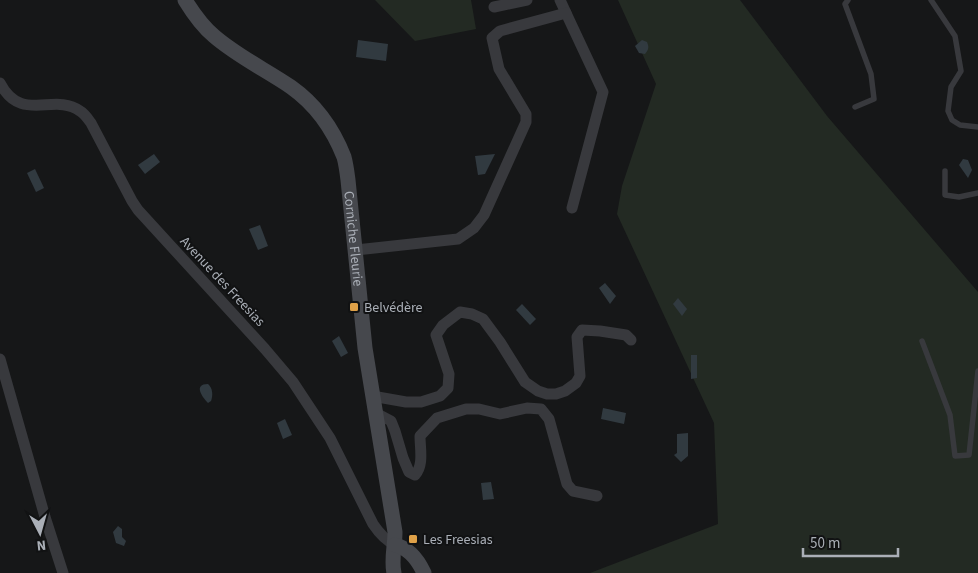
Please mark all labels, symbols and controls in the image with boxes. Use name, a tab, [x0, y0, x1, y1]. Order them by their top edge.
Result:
street label: Corniche Fleurie	[338, 190, 368, 287]
street label: Avenue des Freesias	[175, 232, 269, 331]
place label: Belvédère	[364, 298, 423, 318]
marker: Belvédère	[348, 301, 360, 313]
north arrow	[15, 508, 65, 558]
scale bar	[803, 526, 898, 558]
place label: Les Freesias	[423, 530, 493, 550]
marker: Les Freesias	[407, 533, 419, 545]
text: 50 m	[810, 533, 840, 554]
text: N	[36, 535, 47, 555]

